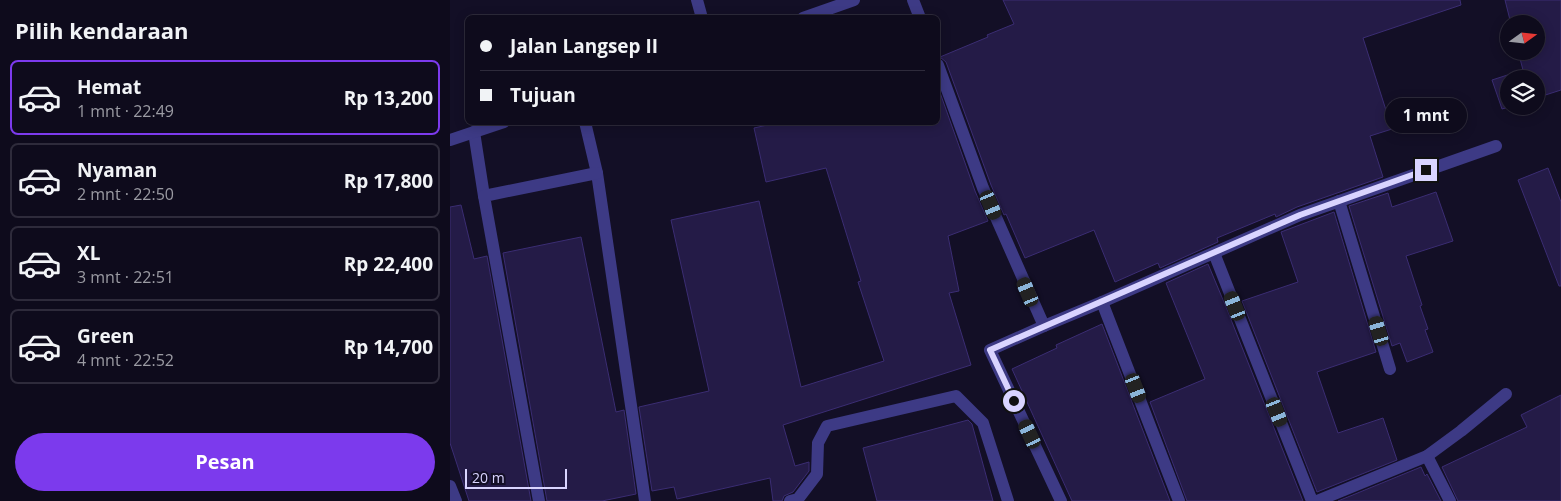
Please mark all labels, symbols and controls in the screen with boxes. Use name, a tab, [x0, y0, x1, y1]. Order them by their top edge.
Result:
text: Pilih kendaraan	[15, 15, 188, 45]
north arrow	[1500, 15, 1545, 60]
map controls	[1500, 15, 1545, 115]
text: Jalan Langsep II	[510, 33, 658, 59]
button: layers	[1500, 70, 1545, 115]
text: Hemat	[77, 74, 141, 100]
icon: car	[17, 75, 62, 120]
text: Tujuan	[510, 82, 576, 108]
text: Rp 13,200	[344, 85, 433, 111]
callout: 1 mnt	[1385, 98, 1467, 132]
text: 1 mnt · 22:49	[77, 100, 174, 122]
text: 1 mnt	[1403, 104, 1449, 126]
text: Nyaman	[77, 157, 157, 183]
icon: car	[17, 158, 62, 203]
route end	[1415, 159, 1437, 181]
text: Rp 17,800	[344, 168, 433, 194]
text: 2 mnt · 22:50	[77, 183, 174, 205]
car	[978, 188, 1003, 222]
text: XL	[77, 240, 100, 266]
icon: car	[17, 241, 62, 286]
text: Rp 22,400	[344, 251, 433, 277]
text: 3 mnt · 22:51	[77, 266, 174, 288]
car	[1015, 275, 1040, 309]
car	[1222, 289, 1247, 323]
car	[1367, 314, 1390, 348]
text: Green	[77, 323, 134, 349]
icon: car	[17, 324, 62, 369]
text: Rp 14,700	[344, 334, 433, 360]
text: 4 mnt · 22:52	[77, 349, 174, 371]
car	[1123, 371, 1148, 405]
route start	[1003, 390, 1025, 412]
car	[1264, 395, 1289, 429]
car	[1016, 417, 1043, 451]
button: Pesan	[15, 433, 435, 491]
scale bar	[465, 466, 568, 489]
text: 20 m	[472, 468, 505, 487]

